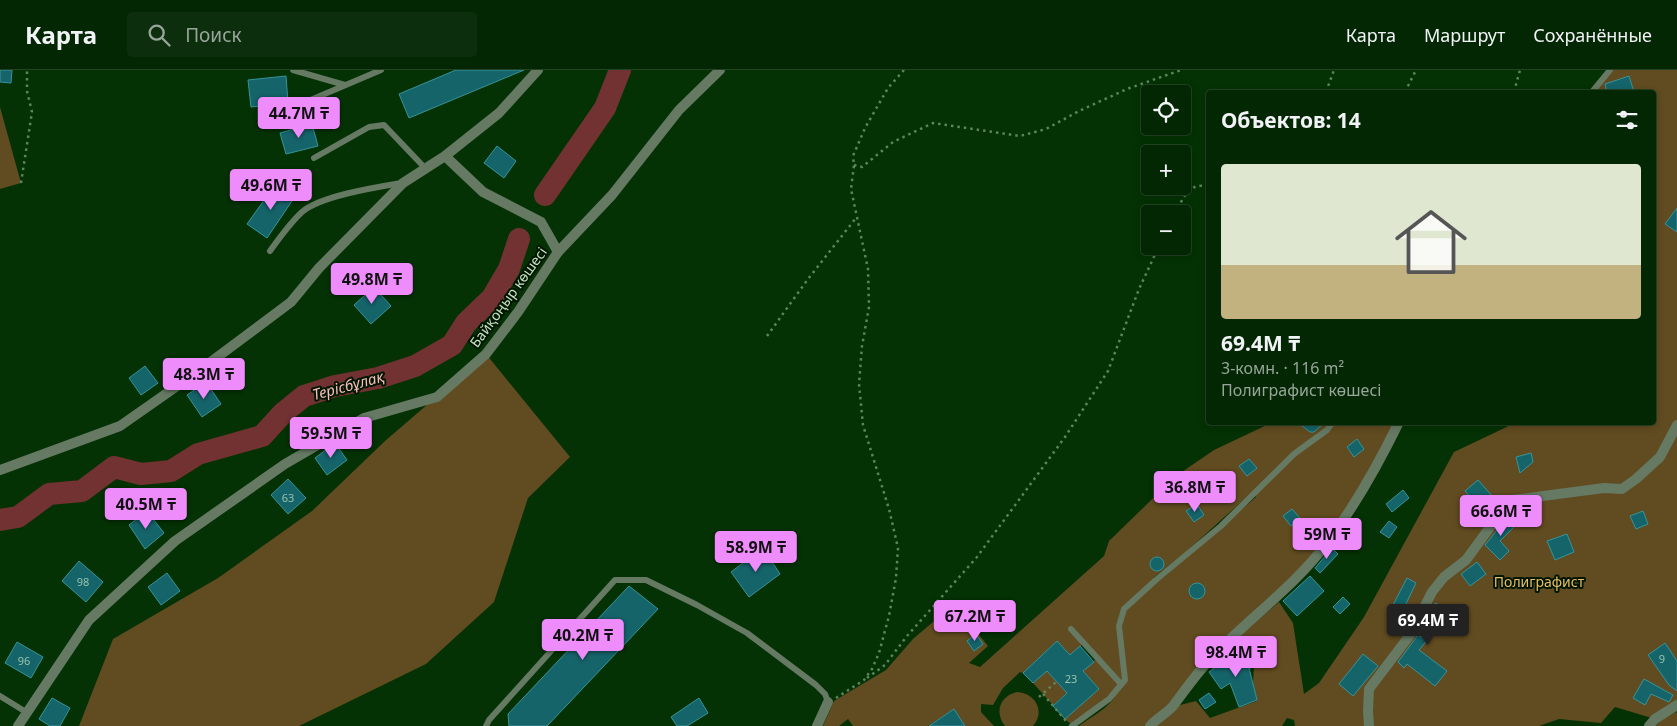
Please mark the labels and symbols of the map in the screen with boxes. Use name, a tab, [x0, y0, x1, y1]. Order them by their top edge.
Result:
pin: 44.7M ₸	[253, 97, 345, 139]
pin: 49.6M ₸	[225, 168, 317, 211]
street label: Байқоңыр көшесі	[465, 243, 551, 351]
pin: 49.8M ₸	[326, 262, 418, 305]
pin: 48.3M ₸	[158, 358, 250, 400]
water label: Терісбұлақ	[310, 366, 386, 404]
pin: 59.5M ₸	[285, 416, 377, 459]
pin: 36.8M ₸	[1149, 470, 1241, 513]
pin: 40.5M ₸	[100, 488, 192, 530]
house number: 63	[282, 490, 294, 505]
pin: 66.6M ₸	[1455, 494, 1547, 537]
pin: 59M ₸	[1292, 518, 1362, 560]
pin: 58.9M ₸	[710, 530, 802, 573]
park label: Полиграфист	[1494, 572, 1585, 591]
house number: 98	[77, 574, 89, 589]
pin: 67.2M ₸	[929, 600, 1021, 642]
pin: 69.4M ₸	[1382, 604, 1474, 646]
pin: 40.2M ₸	[537, 618, 629, 661]
pin: 98.4M ₸	[1190, 636, 1282, 678]
house number: 9	[1659, 651, 1665, 666]
house number: 96	[18, 653, 30, 668]
house number: 23	[1065, 671, 1077, 686]

